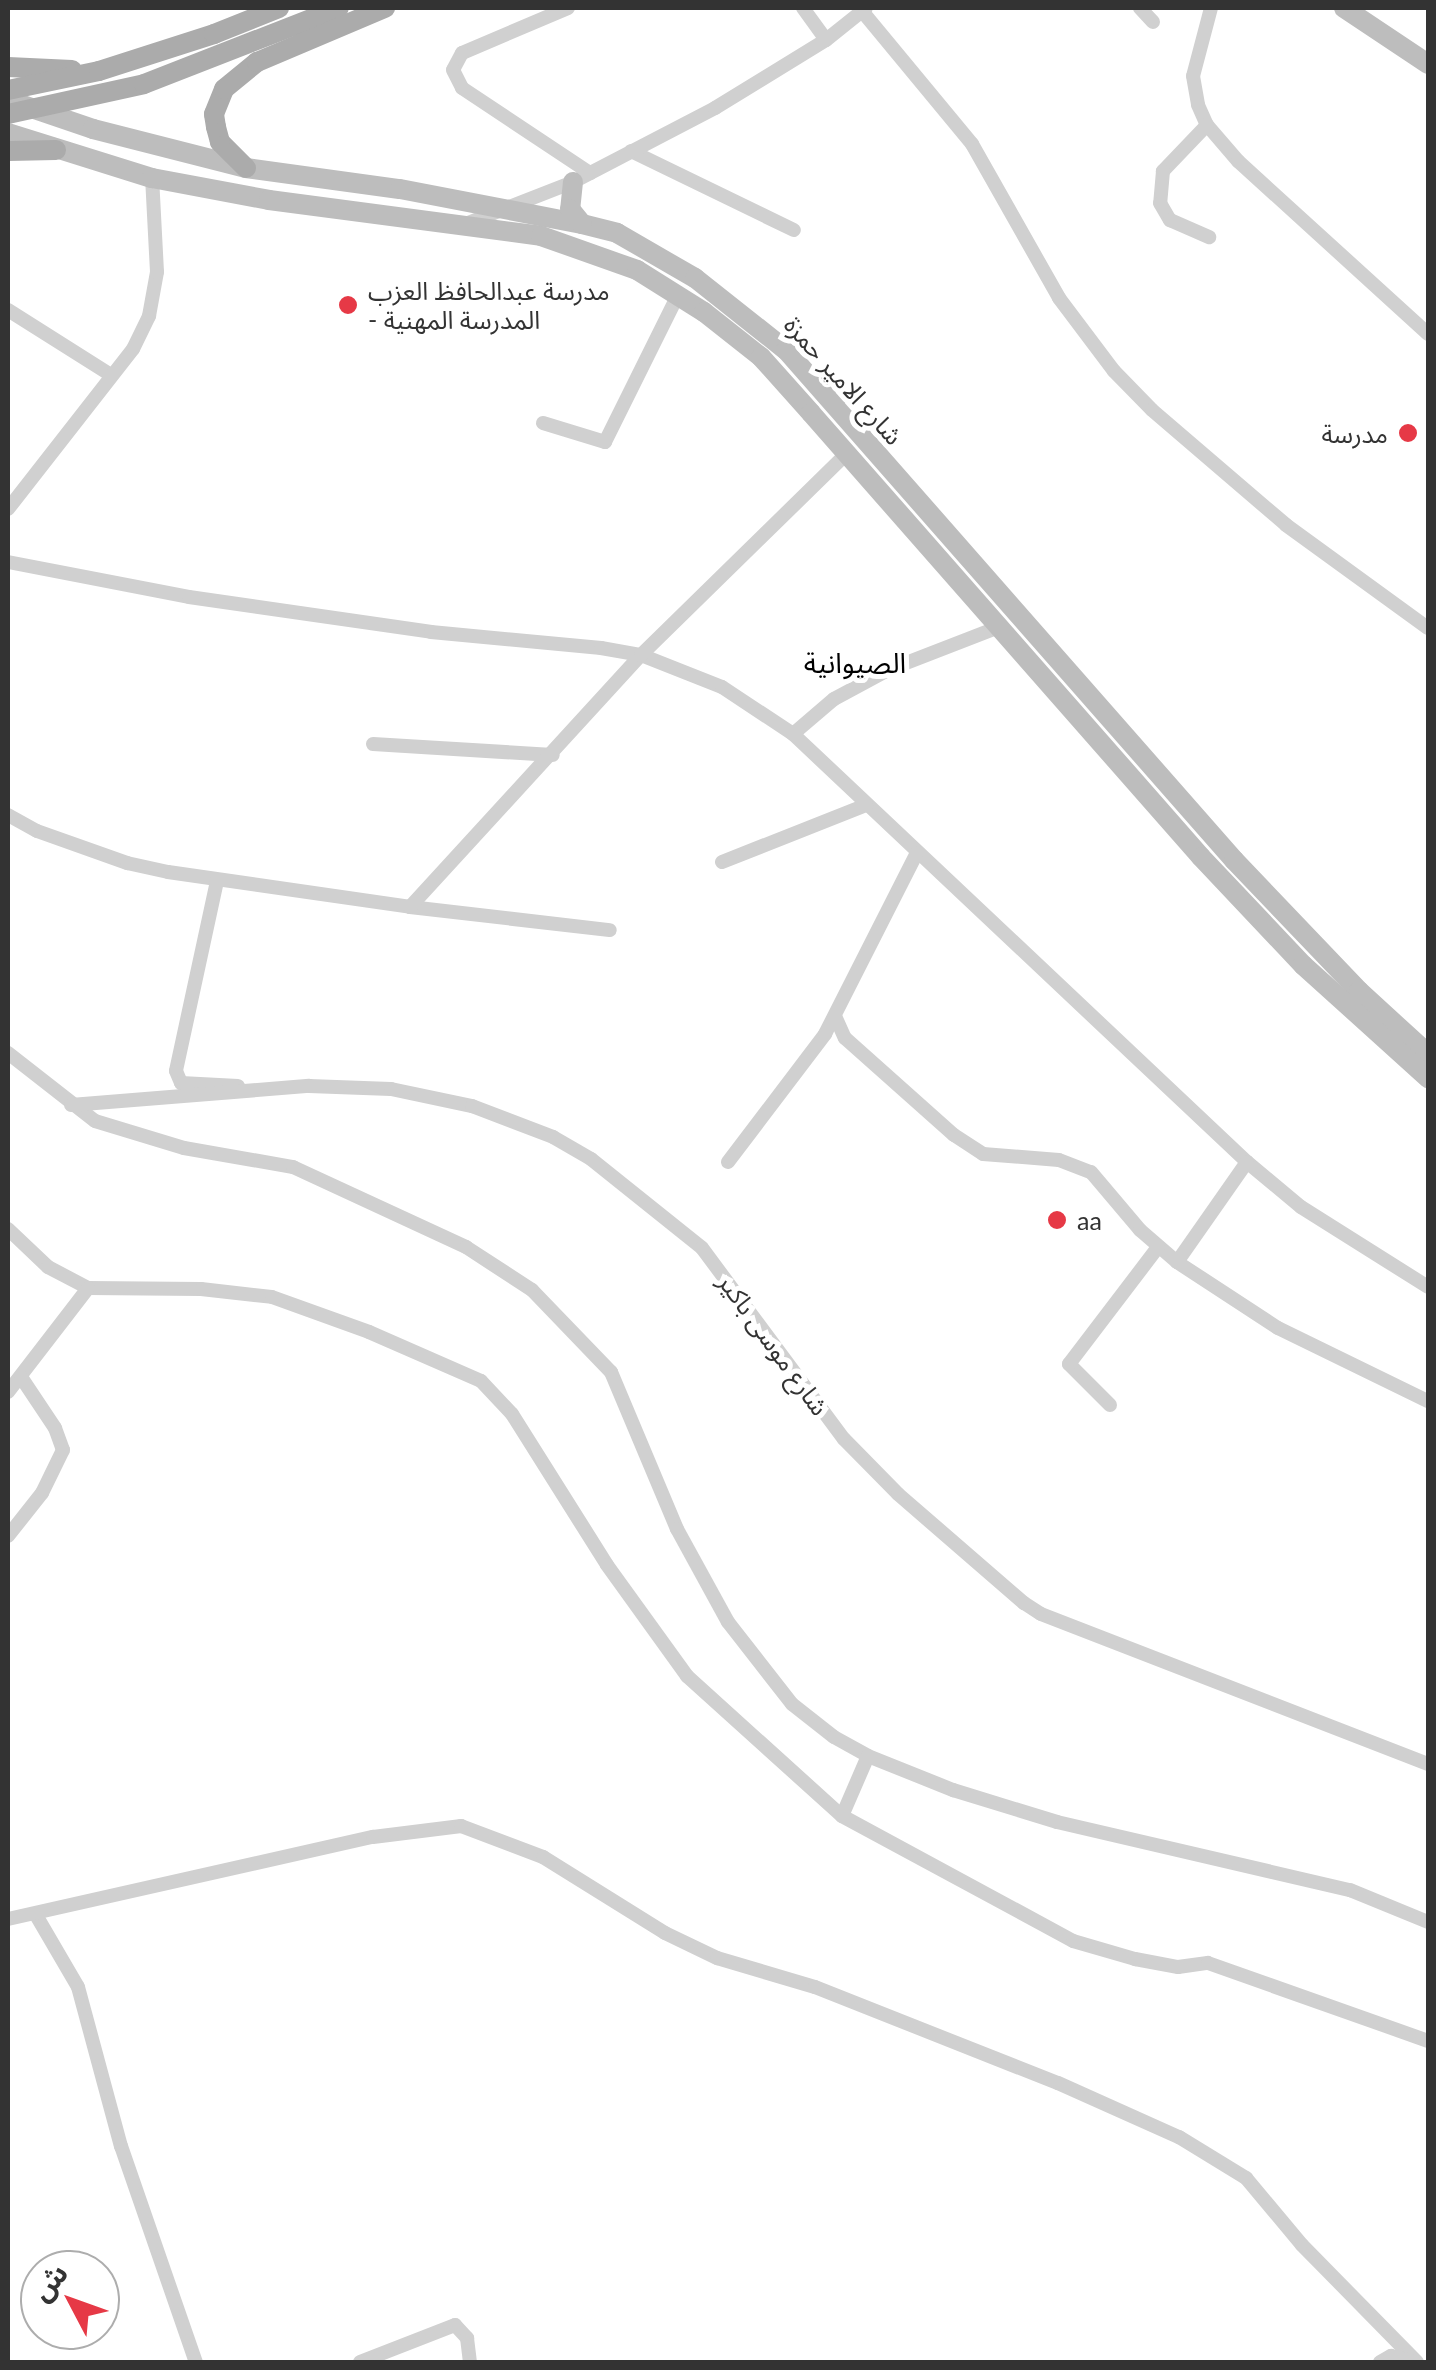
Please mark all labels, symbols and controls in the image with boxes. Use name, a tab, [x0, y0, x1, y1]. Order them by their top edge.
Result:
place label: مدرسة عبدالحافظ العزب - المدرسة المهنية	[368, 276, 610, 335]
marker: مدرسة عبدالحافظ العزب - المدرسة المهنية	[337, 294, 359, 316]
street label: شارع الامير حمزة	[778, 310, 910, 450]
place label: مدرسة	[1321, 418, 1388, 448]
marker: مدرسة	[1397, 422, 1419, 444]
district label: الصيوانية	[804, 645, 906, 679]
place label: aa	[1077, 1205, 1102, 1235]
marker: aa	[1046, 1209, 1068, 1231]
street label: شارع موسى باكير	[712, 1267, 836, 1421]
north arrow	[20, 2250, 120, 2350]
text: ش	[23, 2256, 74, 2307]

